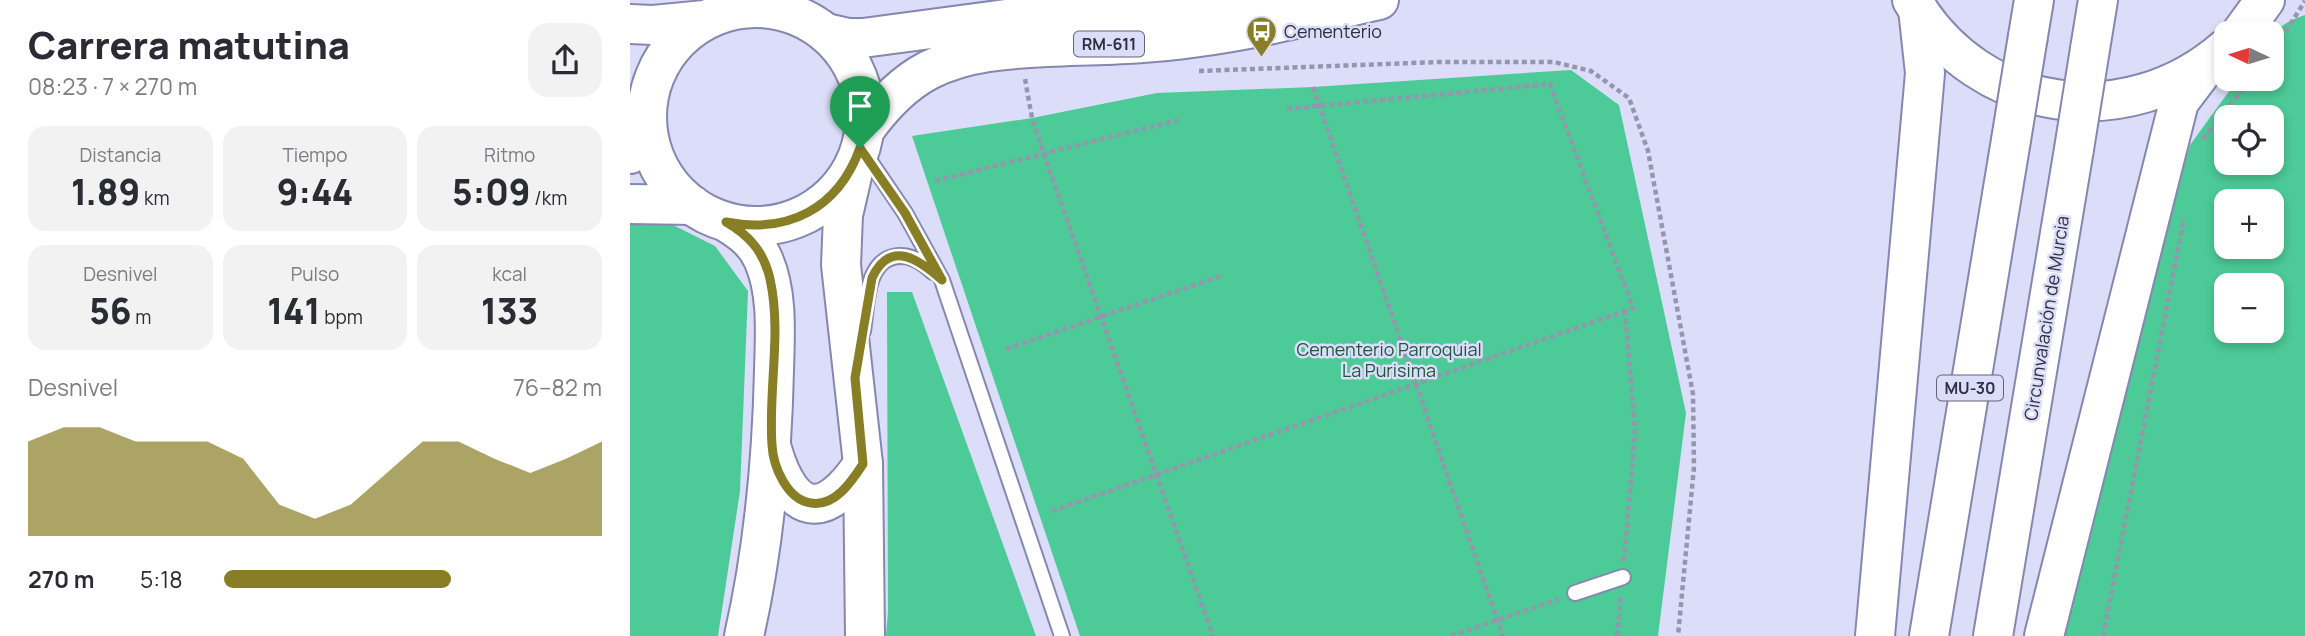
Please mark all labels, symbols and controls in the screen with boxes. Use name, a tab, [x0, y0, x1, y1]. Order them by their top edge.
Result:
bus stop icon: Cementerio	[1244, 14, 1278, 58]
text: Carrera matutina	[28, 18, 350, 70]
place label: Cementerio	[1284, 19, 1382, 43]
north arrow	[2214, 21, 2284, 91]
map controls	[2214, 21, 2284, 343]
button: share	[528, 23, 602, 97]
road number: RM-611	[1074, 32, 1144, 56]
text: 08:23 · 7 × 270 m	[28, 70, 197, 102]
pin	[830, 76, 890, 148]
icon: arrive	[841, 87, 879, 125]
button: locate	[2214, 105, 2284, 175]
text: Distancia	[79, 142, 161, 168]
text: Tiempo	[282, 142, 348, 168]
text: Ritmo	[484, 142, 535, 168]
text: 1.89	[71, 168, 140, 216]
text: 9:44	[277, 168, 353, 216]
text: 5:09	[452, 168, 531, 216]
text: km	[140, 185, 170, 211]
text: /km	[531, 185, 567, 211]
button: +	[2214, 189, 2284, 259]
street label: Circunvalación de Murcia	[2018, 214, 2074, 422]
text: Desnivel	[83, 261, 158, 287]
text: Pulso	[291, 261, 339, 287]
text: kcal	[492, 261, 527, 287]
button: −	[2214, 273, 2284, 343]
text: 56	[89, 287, 132, 335]
text: 141	[267, 287, 320, 335]
text: 133	[481, 287, 538, 335]
text: m	[132, 304, 151, 330]
text: bpm	[320, 304, 363, 330]
park label: Cementerio Parroquial La Purisima	[1296, 337, 1482, 382]
text: Desnivel	[28, 371, 118, 403]
text: 76–82 m	[513, 371, 602, 403]
road number: MU-30	[1937, 376, 2003, 400]
text: 270 m	[28, 563, 94, 595]
text: 5:18	[140, 563, 182, 595]

